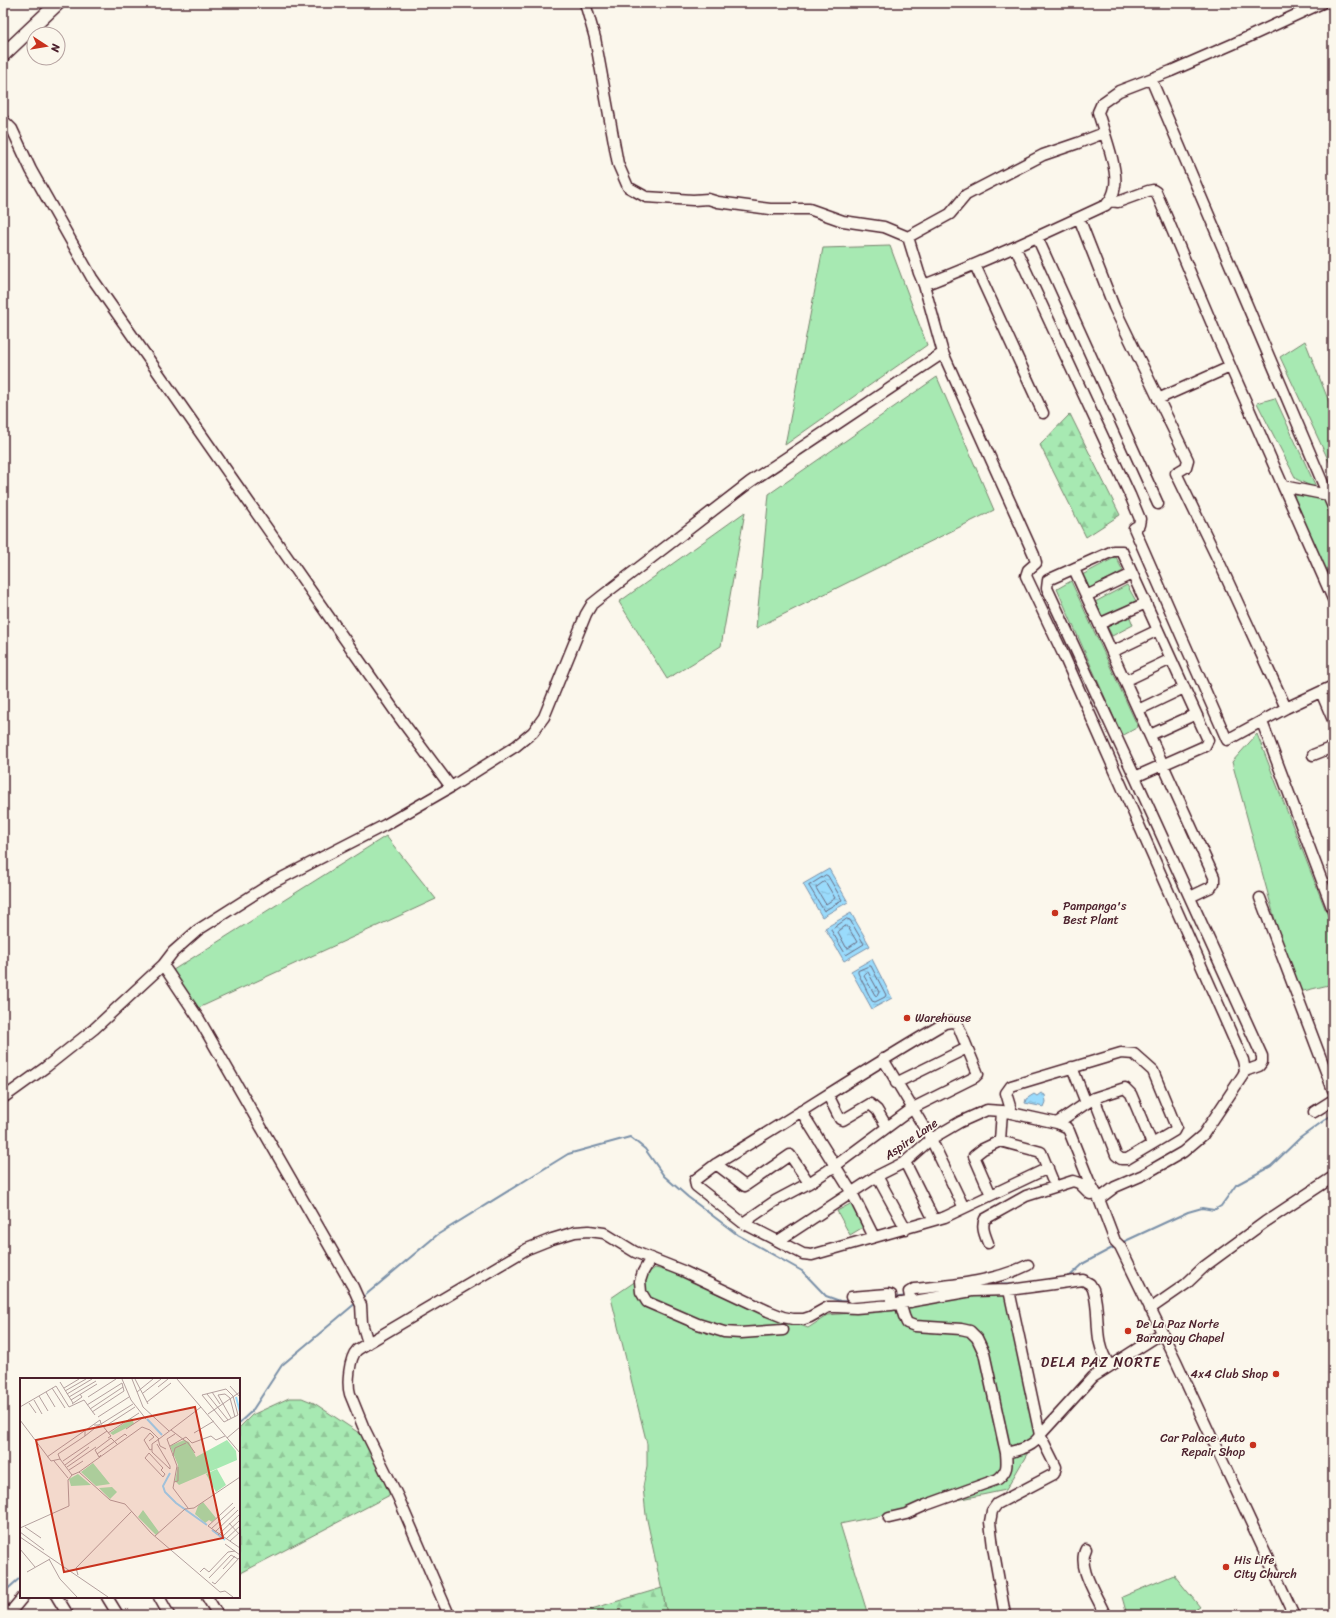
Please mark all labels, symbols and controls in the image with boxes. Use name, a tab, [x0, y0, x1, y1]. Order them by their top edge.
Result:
north arrow	[26, 26, 66, 66]
text: N	[45, 41, 66, 54]
place label: Pampanga's Best Plant	[1063, 895, 1127, 931]
marker: Pampanga's Best Plant	[1050, 908, 1060, 918]
place label: Warehouse	[915, 1007, 971, 1029]
marker: Warehouse	[902, 1013, 912, 1023]
street label: Aspire Lane	[879, 1112, 942, 1166]
place label: De La Paz Norte Barangay Chapel	[1136, 1313, 1225, 1349]
marker: De La Paz Norte Barangay Chapel	[1123, 1326, 1133, 1336]
district label: DELA PAZ NORTE	[1041, 1350, 1162, 1375]
place label: 4x4 Club Shop	[1191, 1363, 1269, 1385]
marker: 4x4 Club Shop	[1271, 1369, 1281, 1379]
inset map	[20, 1378, 240, 1598]
place label: Car Palace Auto Repair Shop	[1160, 1427, 1246, 1463]
marker: Car Palace Auto Repair Shop	[1248, 1440, 1258, 1450]
place label: His Life City Church	[1234, 1549, 1297, 1585]
marker: His Life City Church	[1221, 1562, 1231, 1572]

